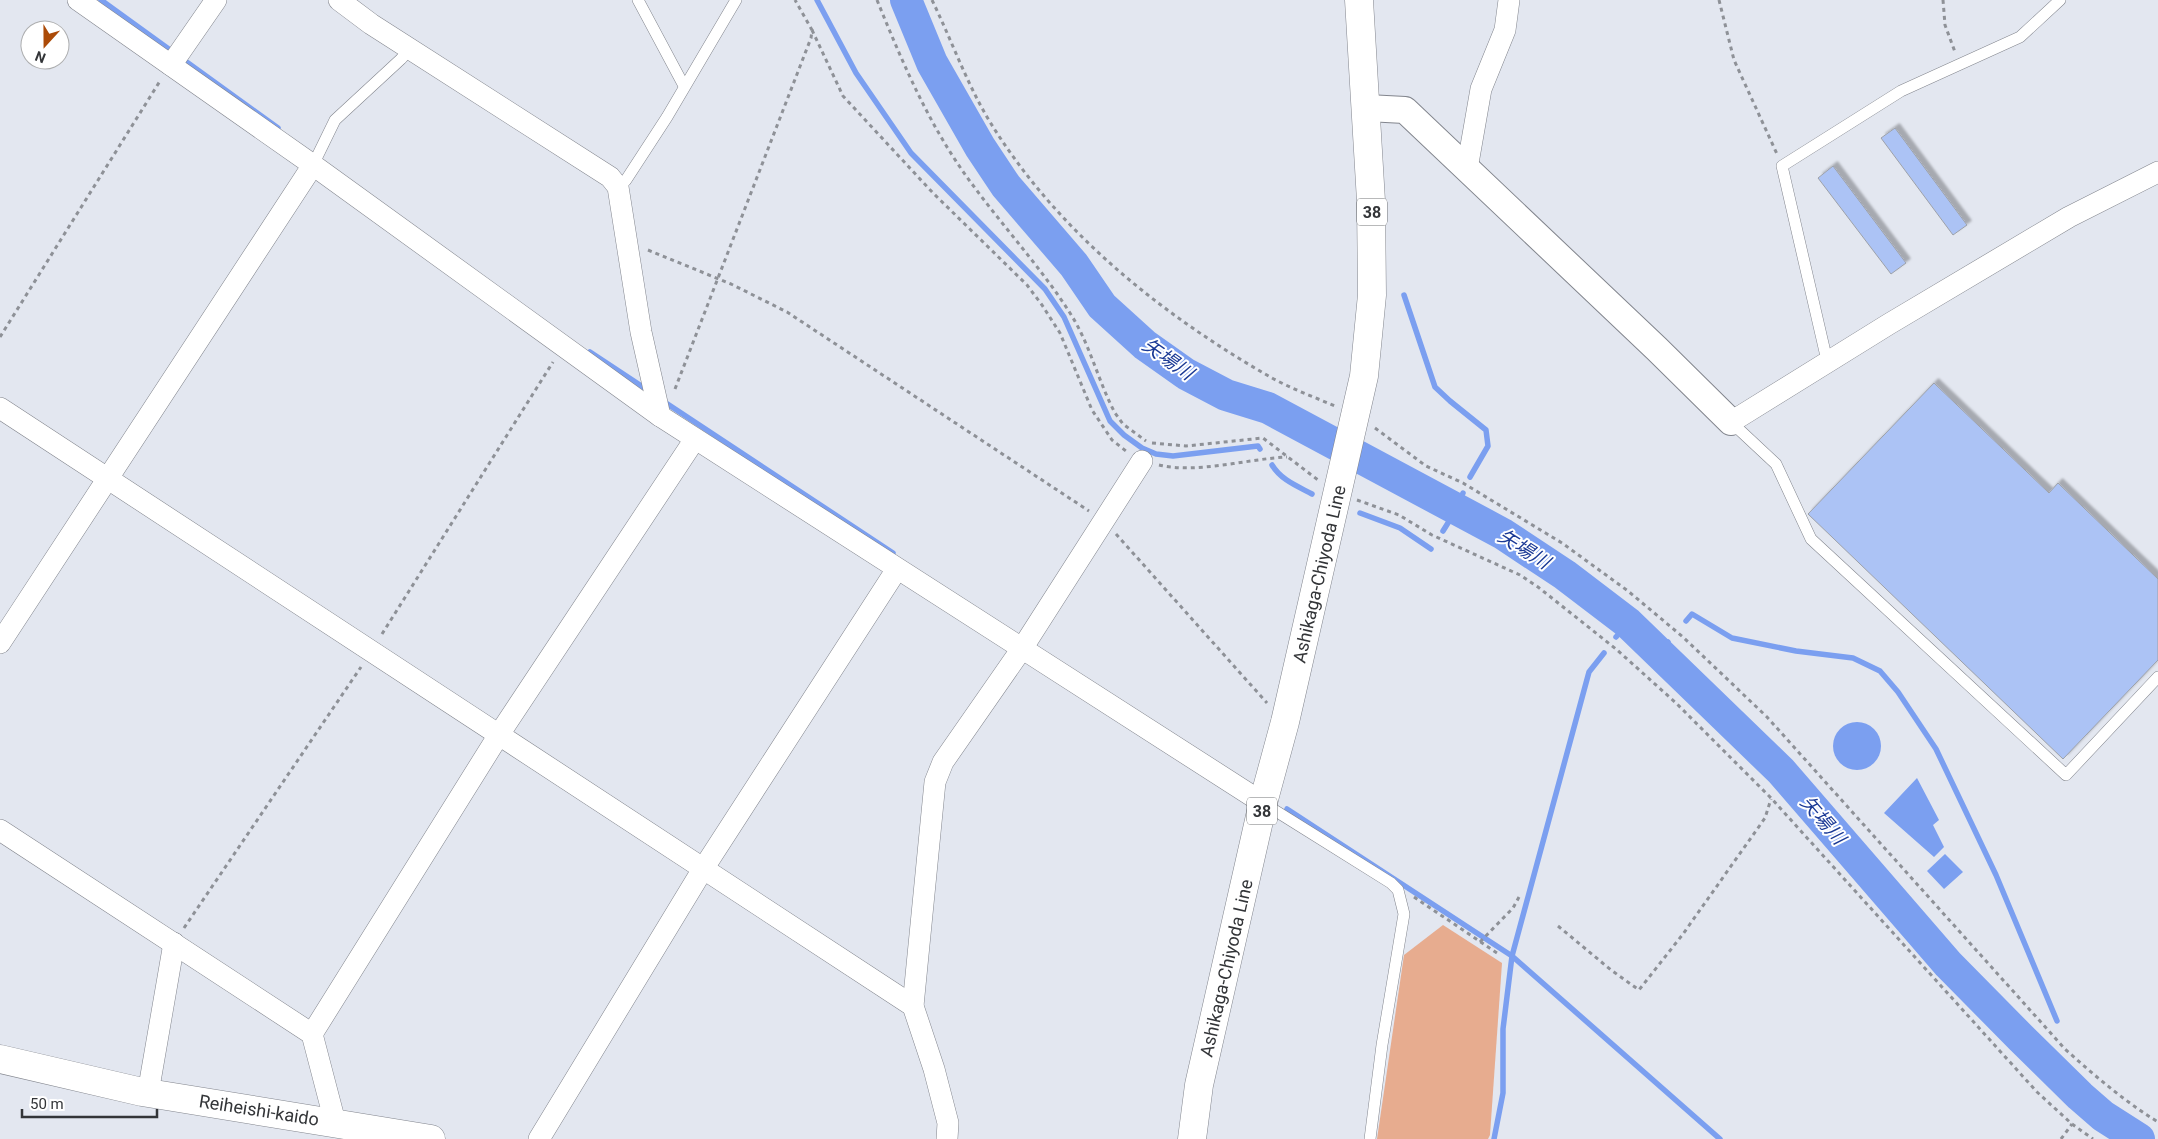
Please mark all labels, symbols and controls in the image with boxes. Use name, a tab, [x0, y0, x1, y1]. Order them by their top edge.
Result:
north arrow	[20, 20, 70, 70]
text: N	[33, 48, 48, 66]
road number: 38	[1357, 198, 1387, 226]
water label: 矢場川	[1138, 333, 1200, 386]
street label: Ashikaga-Chiyoda Line	[1288, 483, 1350, 665]
water label: 矢場川	[1494, 524, 1556, 575]
water label: 矢場川	[1796, 791, 1852, 851]
road number: 38	[1247, 798, 1277, 824]
street label: Ashikaga-Chiyoda Line	[1195, 877, 1257, 1059]
scale bar	[22, 1086, 158, 1118]
street label: Reiheishi-kaido	[198, 1090, 320, 1130]
text: 50 m	[30, 1095, 64, 1113]

